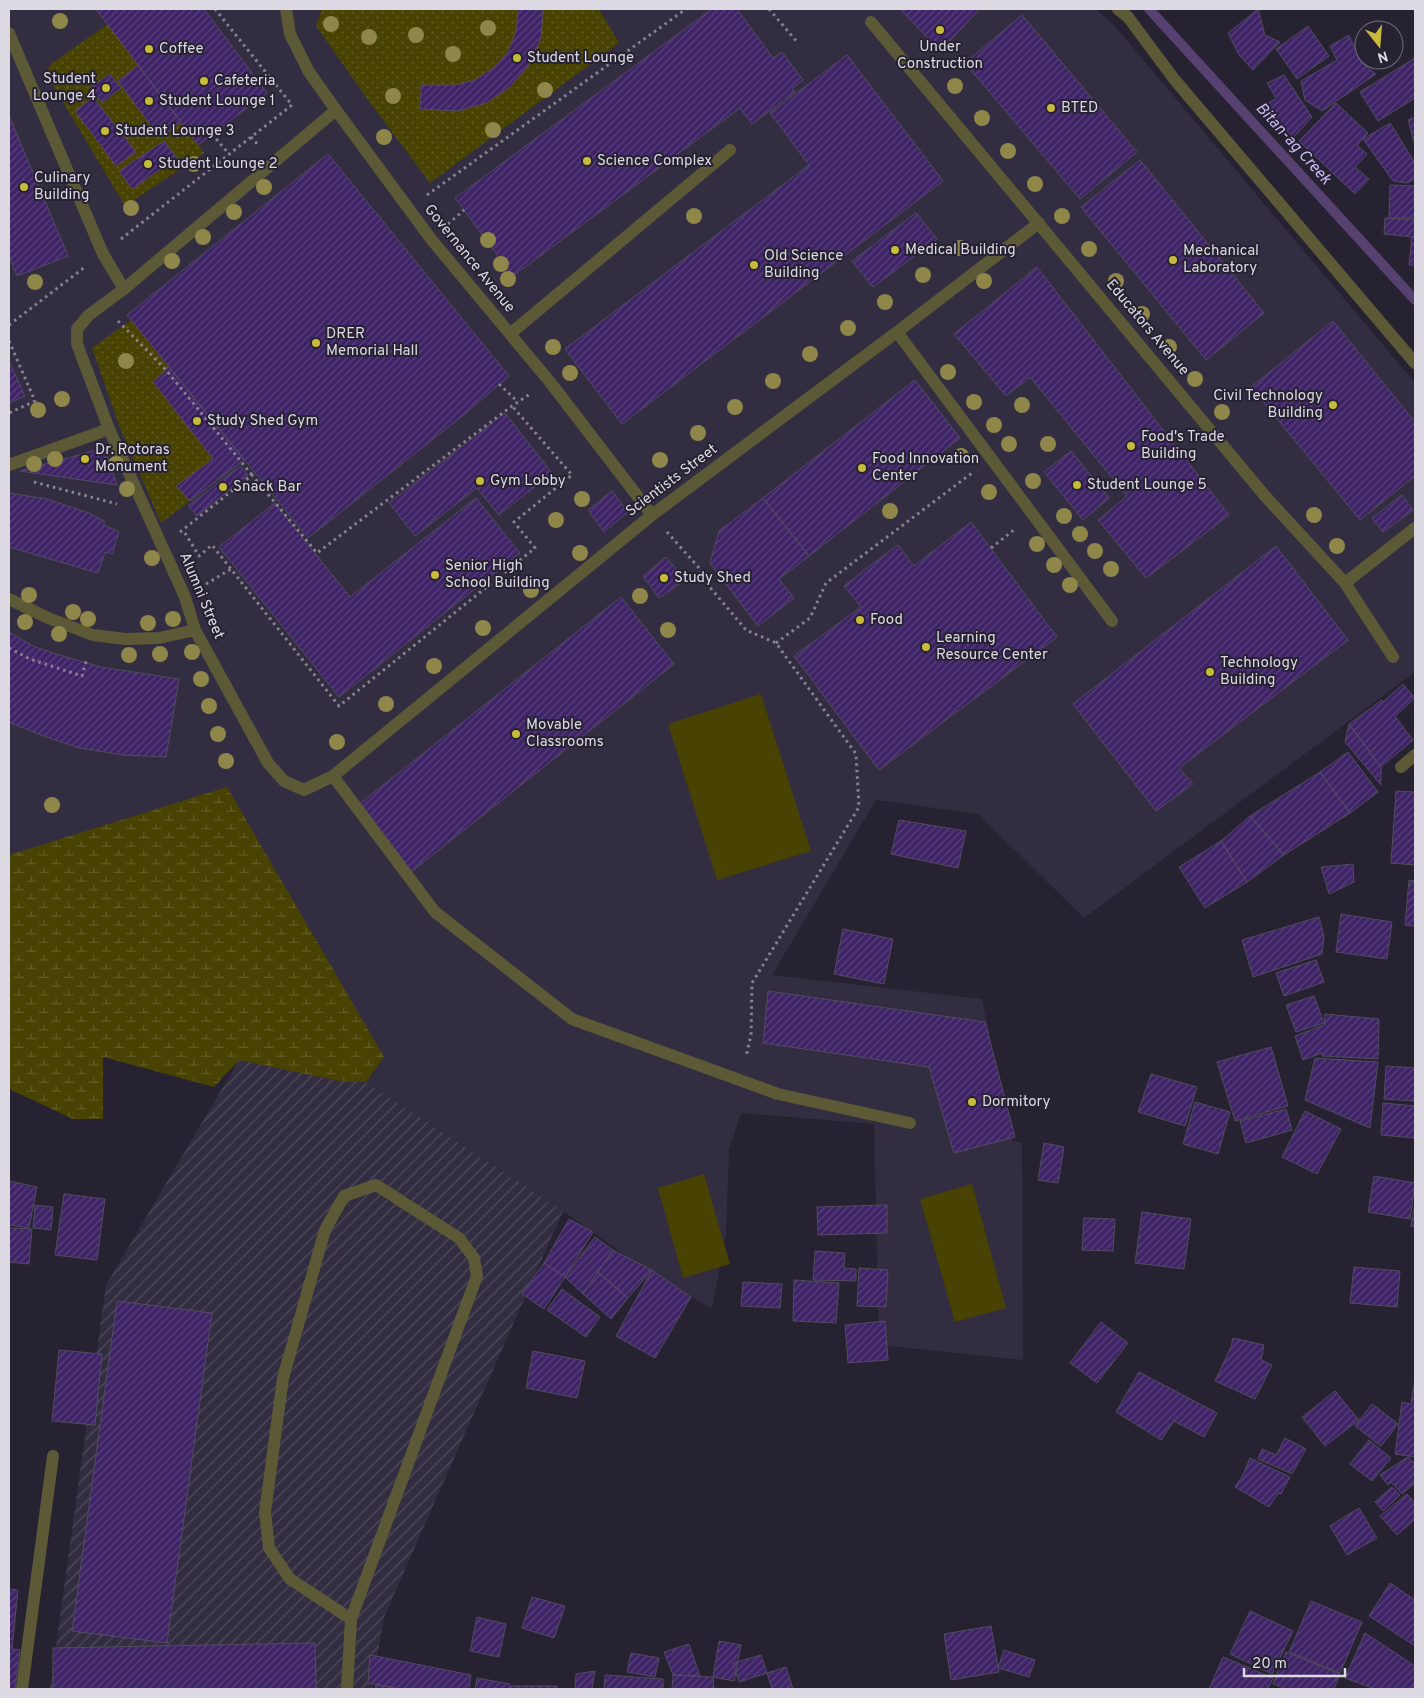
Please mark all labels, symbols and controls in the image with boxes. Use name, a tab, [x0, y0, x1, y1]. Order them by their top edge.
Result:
north arrow	[1354, 20, 1404, 70]
marker: Under Construction	[934, 24, 946, 36]
place label: Under Construction	[897, 38, 983, 74]
place label: Coffee	[159, 40, 204, 59]
marker: Coffee	[143, 43, 155, 55]
text: N	[1375, 46, 1390, 66]
place label: Student Lounge	[527, 49, 634, 68]
marker: Student Lounge	[511, 52, 523, 64]
place label: Student Lounge 4	[33, 70, 96, 106]
place label: Cafeteria	[214, 72, 275, 91]
marker: Cafeteria	[198, 75, 210, 87]
marker: Student Lounge 4	[100, 82, 112, 94]
place label: Student Lounge 1	[159, 92, 275, 111]
marker: Student Lounge 1	[143, 95, 155, 107]
place label: BTED	[1061, 99, 1098, 118]
water label: Bitan-ag Creek	[1251, 99, 1336, 190]
marker: BTED	[1045, 102, 1057, 114]
place label: Student Lounge 3	[115, 122, 235, 141]
marker: Student Lounge 3	[99, 125, 111, 137]
place label: Science Complex	[597, 152, 712, 171]
place label: Student Lounge 2	[158, 155, 278, 174]
marker: Science Complex	[581, 155, 593, 167]
marker: Student Lounge 2	[142, 158, 154, 170]
place label: Culinary Building	[34, 169, 90, 205]
marker: Culinary Building	[18, 181, 30, 193]
street label: Governance Avenue	[419, 201, 519, 317]
place label: Medical Building	[905, 241, 1016, 260]
place label: Mechanical Laboratory	[1183, 242, 1259, 278]
marker: Medical Building	[889, 244, 901, 256]
place label: Old Science Building	[764, 247, 843, 283]
marker: Mechanical Laboratory	[1167, 254, 1179, 266]
marker: Old Science Building	[748, 259, 760, 271]
street label: Educators Avenue	[1101, 276, 1193, 380]
place label: DRER Memorial Hall	[326, 325, 418, 361]
marker: DRER Memorial Hall	[310, 337, 322, 349]
place label: Civil Technology Building	[1213, 387, 1323, 423]
marker: Civil Technology Building	[1327, 399, 1339, 411]
place label: Study Shed Gym	[207, 412, 318, 431]
marker: Study Shed Gym	[191, 415, 203, 427]
place label: Food's Trade Building	[1141, 428, 1225, 464]
street label: Scientists Street	[622, 440, 722, 522]
marker: Food's Trade Building	[1125, 440, 1137, 452]
place label: Dr. Rotoras Monument	[95, 441, 170, 477]
place label: Food Innovation Center	[872, 450, 979, 486]
marker: Dr. Rotoras Monument	[79, 453, 91, 465]
marker: Food Innovation Center	[856, 462, 868, 474]
place label: Gym Lobby	[490, 472, 566, 491]
marker: Gym Lobby	[474, 475, 486, 487]
place label: Student Lounge 5	[1087, 476, 1207, 495]
place label: Snack Bar	[233, 478, 302, 497]
marker: Student Lounge 5	[1071, 479, 1083, 491]
marker: Snack Bar	[217, 481, 229, 493]
street label: Alumni Street	[174, 550, 228, 642]
place label: Senior High School Building	[445, 557, 550, 593]
marker: Senior High School Building	[429, 569, 441, 581]
place label: Study Shed	[674, 569, 751, 588]
marker: Study Shed	[658, 572, 670, 584]
place label: Food	[870, 611, 903, 630]
marker: Food	[854, 614, 866, 626]
place label: Learning Resource Center	[936, 629, 1048, 665]
marker: Learning Resource Center	[920, 641, 932, 653]
place label: Technology Building	[1220, 654, 1298, 690]
marker: Technology Building	[1204, 666, 1216, 678]
place label: Movable Classrooms	[526, 716, 604, 752]
marker: Movable Classrooms	[510, 728, 522, 740]
place label: Dormitory	[982, 1093, 1050, 1112]
marker: Dormitory	[966, 1096, 978, 1108]
scale bar	[1244, 1646, 1345, 1678]
text: 20 m	[1252, 1655, 1287, 1674]

